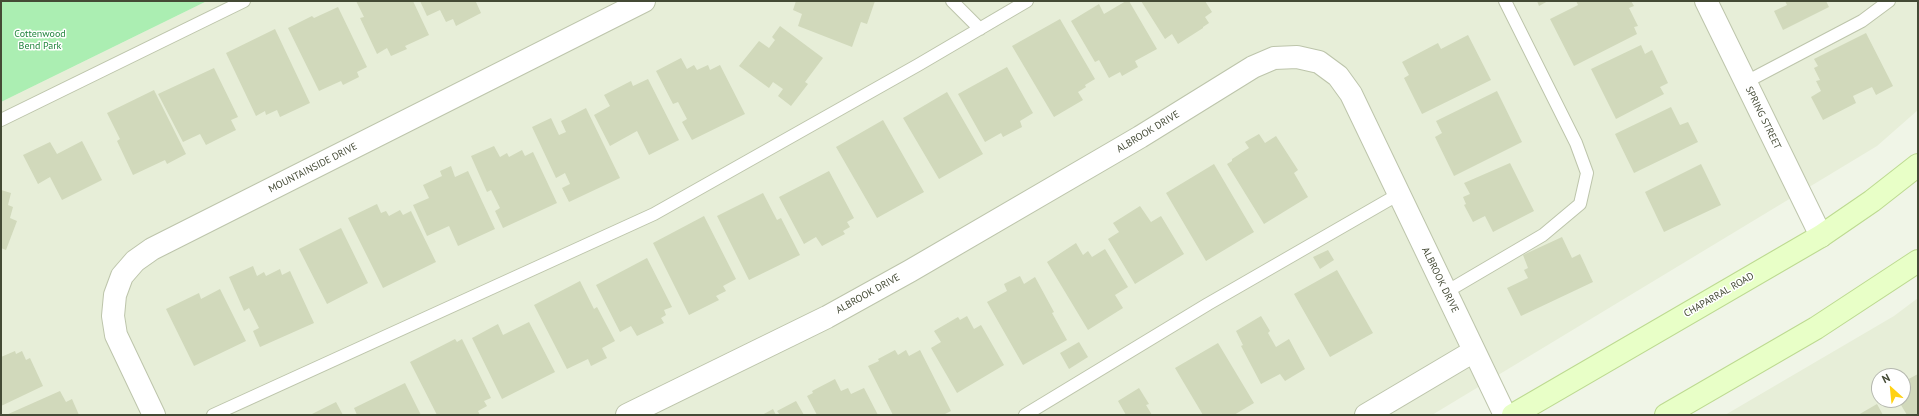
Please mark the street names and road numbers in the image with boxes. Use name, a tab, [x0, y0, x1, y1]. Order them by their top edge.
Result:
street label: SPRING STREET	[1743, 85, 1783, 151]
street label: ALBROOK DRIVE	[1114, 109, 1182, 155]
street label: MOUNTAINSIDE DRIVE	[267, 140, 359, 196]
street label: ALBROOK DRIVE	[1419, 245, 1461, 315]
street label: CHAPARRAL ROAD	[1682, 270, 1756, 320]
street label: ALBROOK DRIVE	[834, 271, 902, 317]

